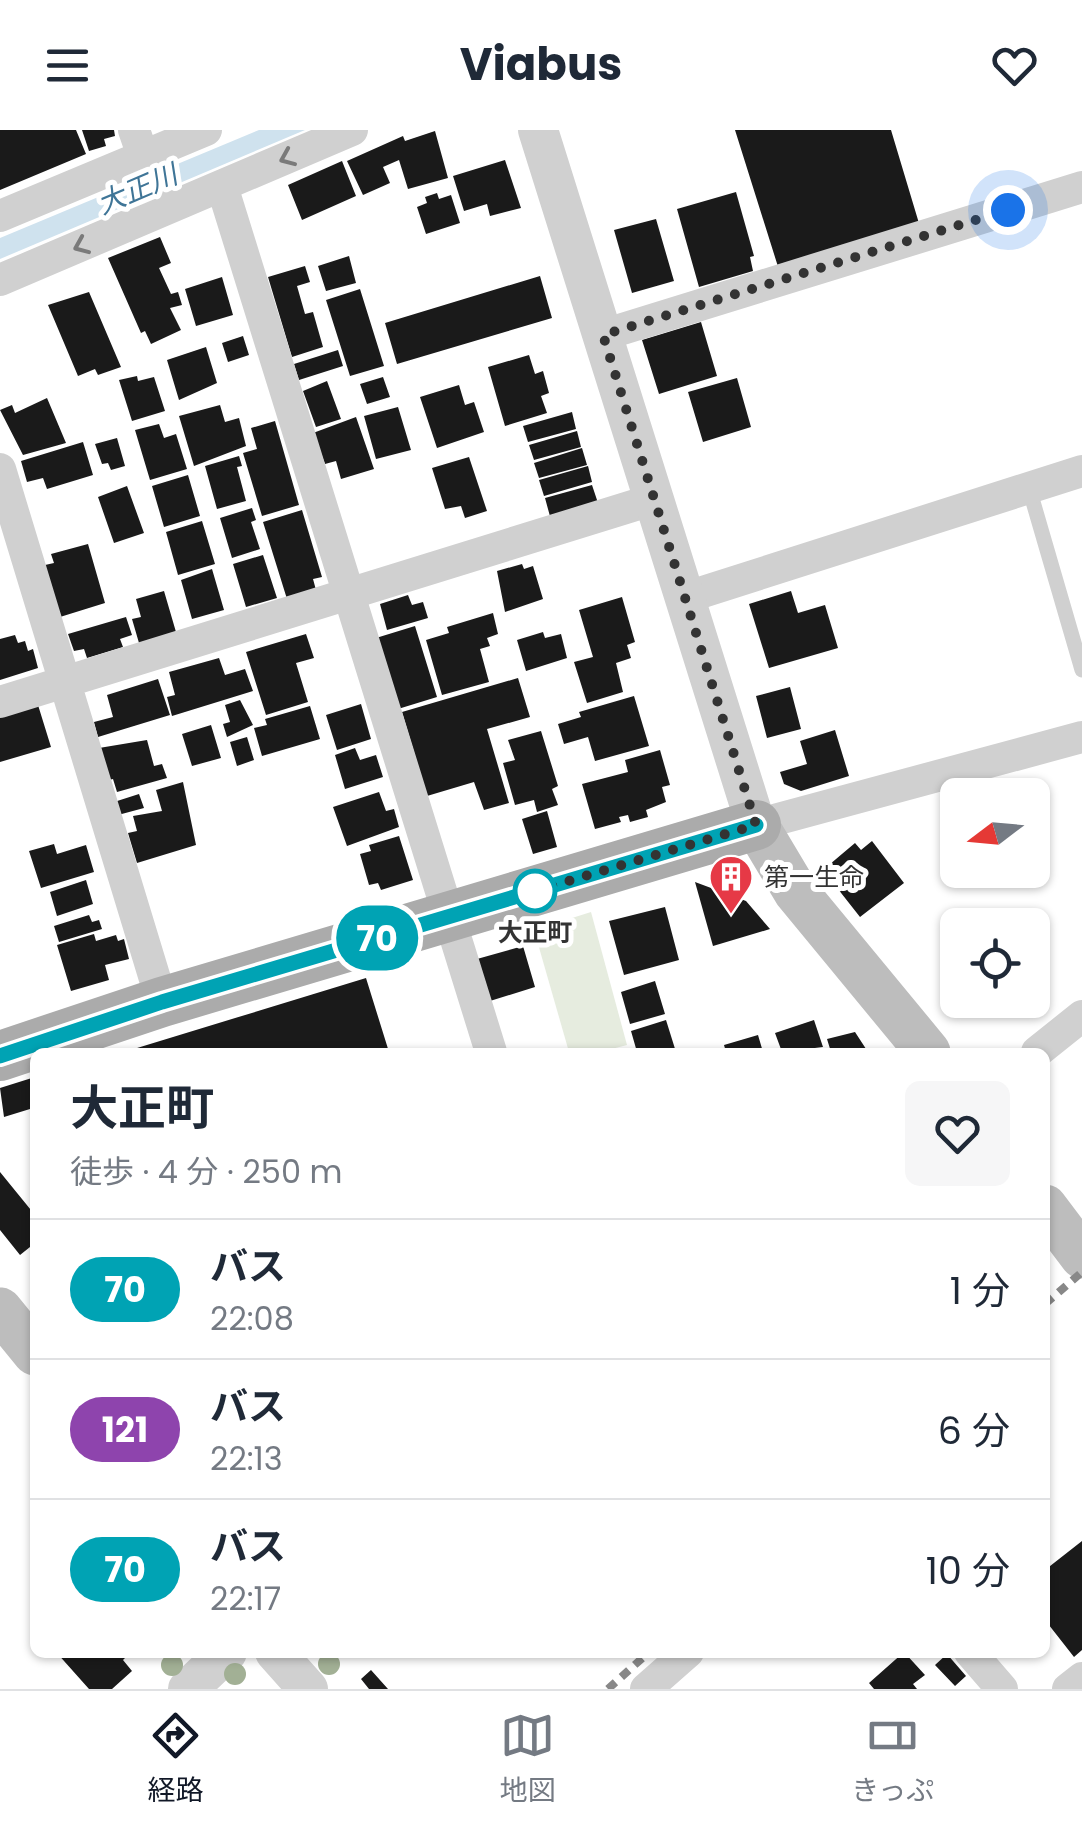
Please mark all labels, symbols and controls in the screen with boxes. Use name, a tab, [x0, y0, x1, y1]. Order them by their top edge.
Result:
text: Viabus	[460, 33, 622, 96]
icon: menu	[40, 38, 95, 93]
icon: heart	[987, 38, 1042, 93]
one-way arrow	[279, 146, 297, 166]
water label: 大正川	[91, 154, 186, 224]
your location	[983, 185, 1033, 235]
one-way arrow	[73, 234, 91, 254]
north arrow	[940, 778, 1050, 888]
map controls	[940, 778, 1050, 1018]
building icon: 第一生命	[708, 854, 754, 915]
place label: 第一生命	[764, 860, 864, 895]
marker: 大正町	[514, 870, 556, 912]
line badge: 70	[332, 906, 422, 970]
button: locate	[940, 908, 1050, 1018]
text: 70	[356, 914, 398, 963]
place label: 大正町	[497, 915, 573, 950]
text: 大正町	[70, 1075, 214, 1142]
button: heart	[905, 1081, 1010, 1186]
text: 徒歩 · 4 分 · 250 m	[70, 1149, 343, 1194]
text: バス	[210, 1240, 286, 1293]
text: 1 分	[950, 1264, 1010, 1317]
text: 70	[104, 1265, 146, 1314]
text: 22:08	[210, 1296, 294, 1341]
text: バス	[210, 1380, 286, 1433]
text: 6 分	[938, 1404, 1010, 1457]
text: 121	[102, 1405, 148, 1454]
text: 22:13	[210, 1436, 283, 1481]
text: バス	[210, 1520, 286, 1573]
text: 10 分	[926, 1544, 1010, 1597]
text: 70	[104, 1545, 146, 1594]
text: 22:17	[210, 1576, 281, 1621]
tab: 経路	[148, 1708, 204, 1812]
tab: 地図	[500, 1708, 556, 1812]
tab: きっぷ	[851, 1708, 934, 1812]

